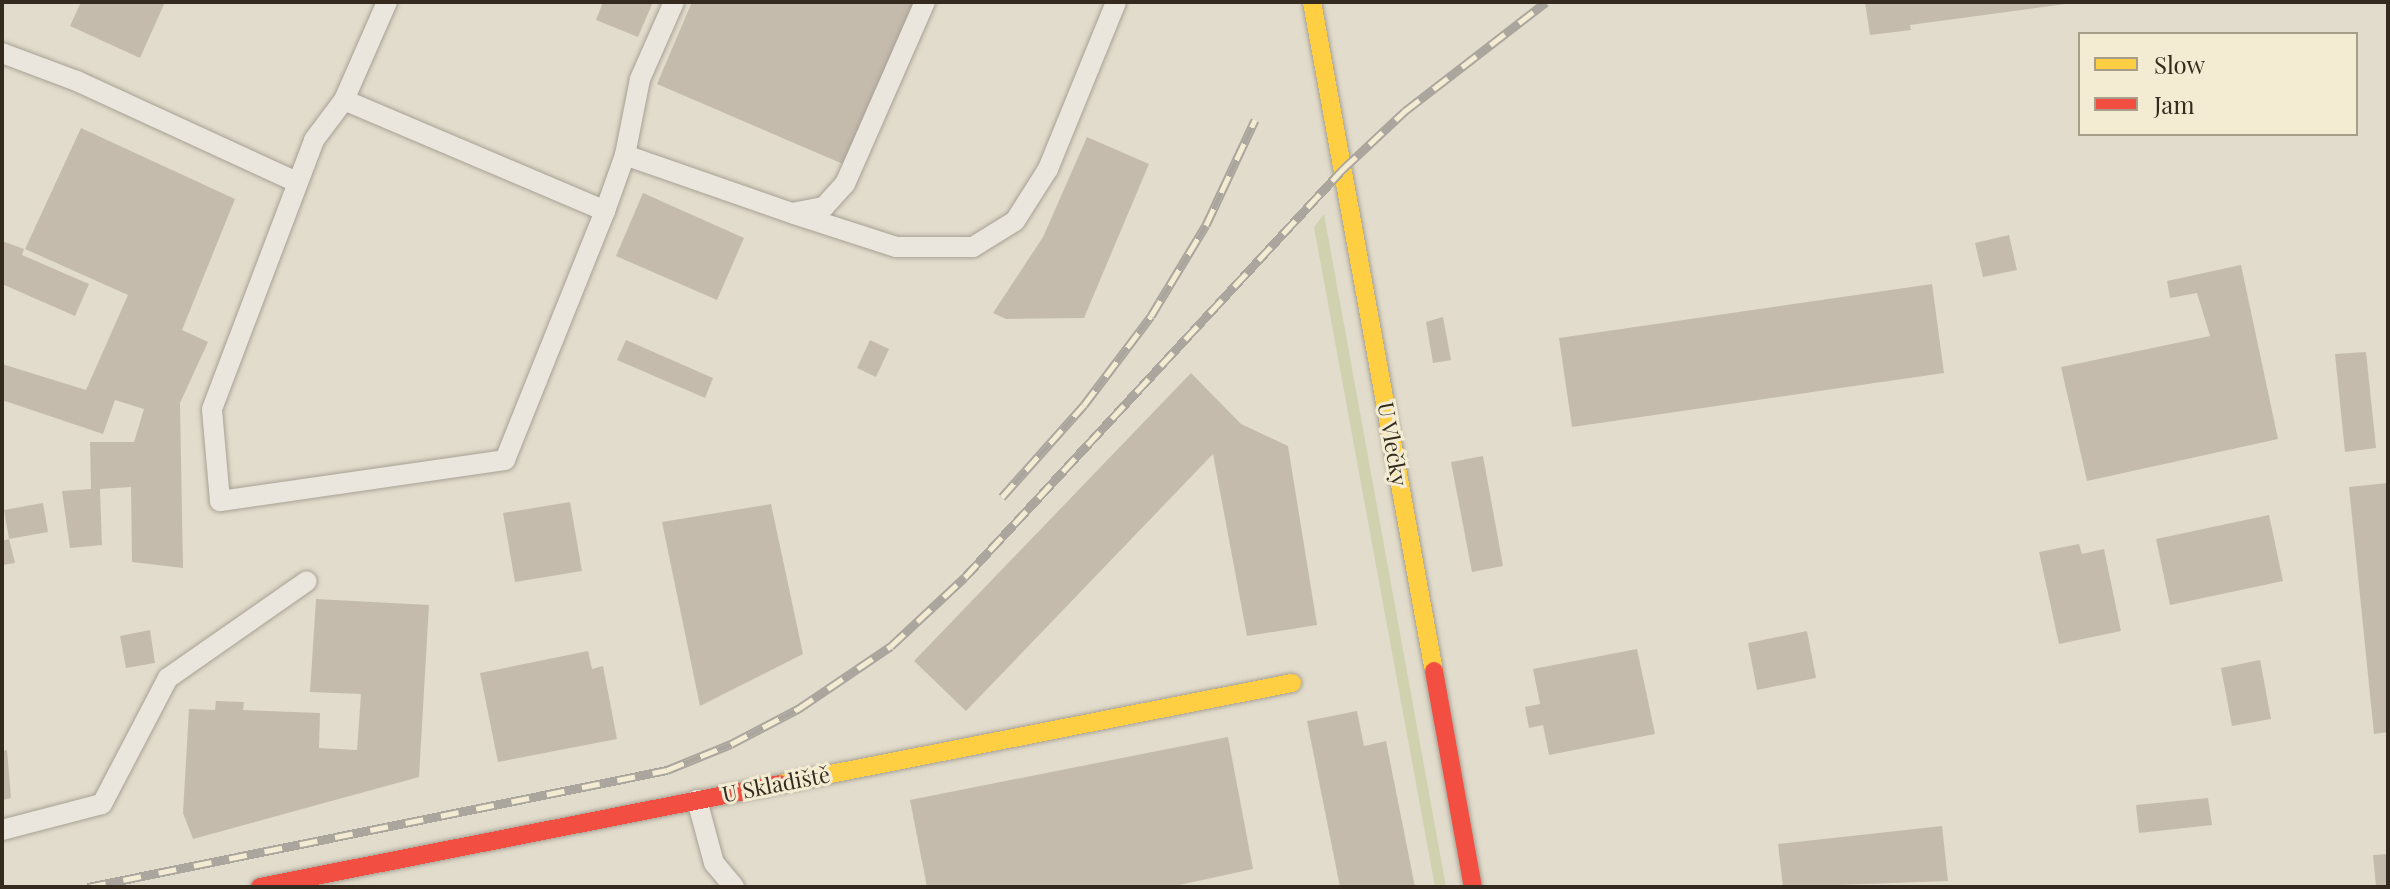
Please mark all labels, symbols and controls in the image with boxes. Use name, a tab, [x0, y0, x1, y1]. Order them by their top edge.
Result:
legend	[2078, 32, 2358, 136]
text: Slow	[2154, 48, 2205, 80]
text: Jam	[2154, 88, 2195, 120]
street label: U Vlečky	[1373, 400, 1413, 488]
street label: U Skladiště	[720, 761, 832, 807]

